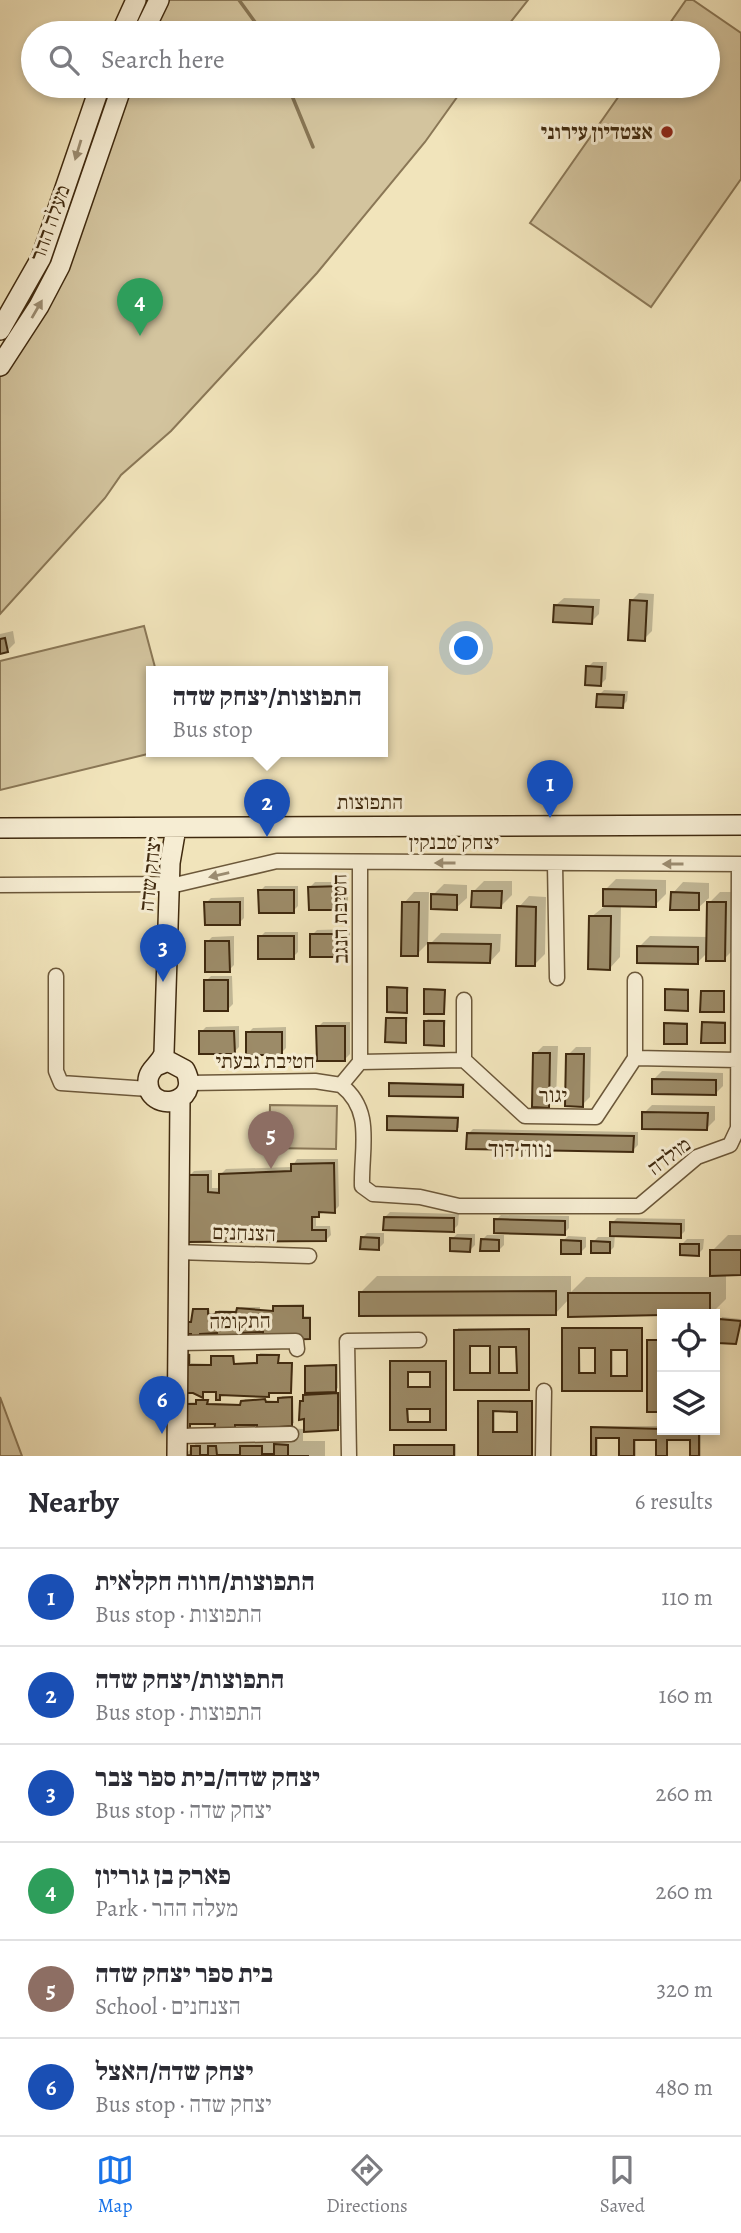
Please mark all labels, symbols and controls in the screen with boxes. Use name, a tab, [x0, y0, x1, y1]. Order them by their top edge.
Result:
search box	[21, 21, 720, 98]
icon: search	[45, 41, 83, 79]
text: Search here	[101, 42, 225, 77]
place label: אצטדיון עירוני	[541, 118, 653, 146]
marker: אצטדיון עירוני	[659, 124, 675, 140]
one-way arrow	[72, 140, 83, 161]
street label: מעלה ההר	[23, 181, 77, 265]
pin: 4	[117, 278, 163, 336]
one-way arrow	[31, 299, 44, 318]
your location	[449, 631, 483, 665]
popup	[146, 666, 388, 757]
text: התפוצות/יצחק שדה	[172, 679, 362, 714]
text: Bus stop	[172, 714, 253, 745]
pin: 1	[527, 760, 573, 818]
pin: 2	[244, 779, 290, 837]
street label: התפוצות	[337, 788, 403, 816]
street label: יצחק טבנקין	[409, 828, 500, 856]
street label: יצחק שדה	[132, 835, 168, 913]
one-way arrow	[434, 857, 456, 869]
one-way arrow	[662, 858, 684, 870]
one-way arrow	[208, 869, 230, 880]
street label: חטיבת הנגב	[325, 874, 355, 964]
pin: 3	[140, 924, 186, 982]
street label: חטיבת גבעתי	[215, 1047, 315, 1075]
street label: יגור	[539, 1081, 568, 1109]
pin: 5	[248, 1111, 294, 1169]
street label: מולדה	[641, 1130, 697, 1182]
district label: נווה דוד	[488, 1134, 552, 1165]
street label: הצנחנים	[212, 1218, 276, 1248]
street label: התקומה	[209, 1306, 271, 1336]
map controls	[657, 1309, 720, 1435]
button: locate	[657, 1309, 720, 1372]
button: layers	[657, 1372, 720, 1435]
pin: 6	[139, 1376, 185, 1434]
text: Nearby	[28, 1482, 119, 1522]
text: 6 results	[635, 1486, 713, 1517]
text: התפוצות/חווה חקלאית	[95, 1564, 315, 1599]
text: 1	[47, 1582, 55, 1613]
text: 110 m	[661, 1582, 713, 1613]
text: Bus stop · התפוצות	[95, 1599, 262, 1630]
text: התפוצות/יצחק שדה	[95, 1662, 284, 1697]
text: 2	[45, 1680, 57, 1711]
text: 160 m	[659, 1680, 713, 1711]
text: Bus stop · התפוצות	[95, 1697, 262, 1728]
text: יצחק שדה/בית ספר צבר	[95, 1760, 320, 1795]
text: 3	[46, 1778, 56, 1809]
text: 260 m	[655, 1778, 713, 1809]
text: Bus stop · יצחק שדה	[95, 1795, 272, 1826]
text: פארק בן גוריון	[95, 1858, 231, 1893]
text: 4	[46, 1876, 56, 1907]
text: 260 m	[655, 1876, 713, 1907]
text: Park · מעלה ההר	[95, 1893, 238, 1924]
text: בית ספר יצחק שדה	[95, 1956, 273, 1991]
text: 5	[46, 1974, 56, 2005]
text: 320 m	[657, 1974, 713, 2005]
text: School · הצנחנים	[95, 1991, 241, 2022]
text: יצחק שדה/האצל	[95, 2054, 253, 2089]
text: 6	[46, 2072, 56, 2103]
text: 480 m	[655, 2072, 713, 2103]
text: Bus stop · יצחק שדה	[95, 2089, 272, 2120]
tab: Map	[96, 2151, 134, 2219]
tab: Directions	[326, 2151, 408, 2219]
tab: Saved	[600, 2151, 645, 2219]

